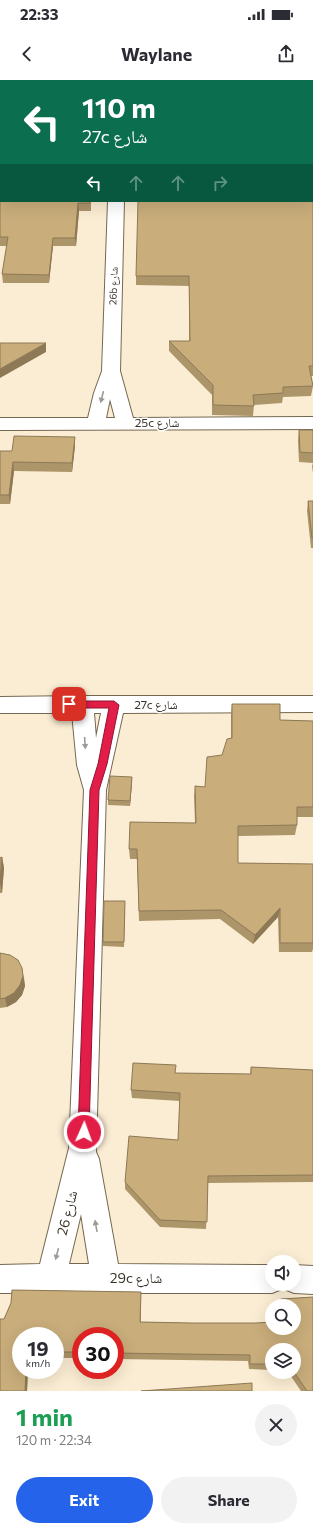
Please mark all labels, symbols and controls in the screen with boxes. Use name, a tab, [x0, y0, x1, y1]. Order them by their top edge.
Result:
text: 22:33	[20, 5, 58, 23]
icon: back	[16, 43, 38, 65]
text: Waylane	[121, 43, 192, 65]
icon: share	[275, 43, 297, 65]
text: 110 m	[82, 90, 156, 124]
icon: left	[16, 96, 68, 148]
text: 27c شارع	[82, 125, 147, 147]
icon: left	[83, 172, 105, 194]
icon: ahead	[125, 172, 147, 194]
icon: ahead	[167, 172, 189, 194]
icon: right	[209, 172, 231, 194]
street label: 26b شارع	[106, 266, 121, 305]
one-way arrow	[99, 391, 105, 403]
street label: 25c شارع	[135, 415, 179, 431]
pin	[52, 687, 86, 721]
icon: arrive	[58, 693, 80, 715]
street label: 27c شارع	[134, 697, 178, 713]
one-way arrow	[82, 737, 89, 749]
position arrow	[63, 1111, 105, 1153]
street label: شارع 26	[53, 1189, 82, 1238]
one-way arrow	[93, 1219, 99, 1232]
one-way arrow	[54, 1248, 60, 1260]
map controls	[265, 1255, 301, 1379]
button: sound	[265, 1255, 301, 1291]
street label: 29c شارع	[110, 1269, 162, 1288]
button: search	[265, 1299, 301, 1335]
speed limit sign: 30	[72, 1327, 124, 1379]
text: 19	[27, 1336, 49, 1360]
button: layers	[265, 1343, 301, 1379]
text: km/h	[26, 1357, 50, 1369]
text: 1 min	[16, 1402, 73, 1431]
button: close	[255, 1404, 297, 1446]
text: 120 m · 22:34	[16, 1432, 92, 1448]
button: Exit	[16, 1477, 153, 1523]
button: Share	[161, 1477, 297, 1523]

